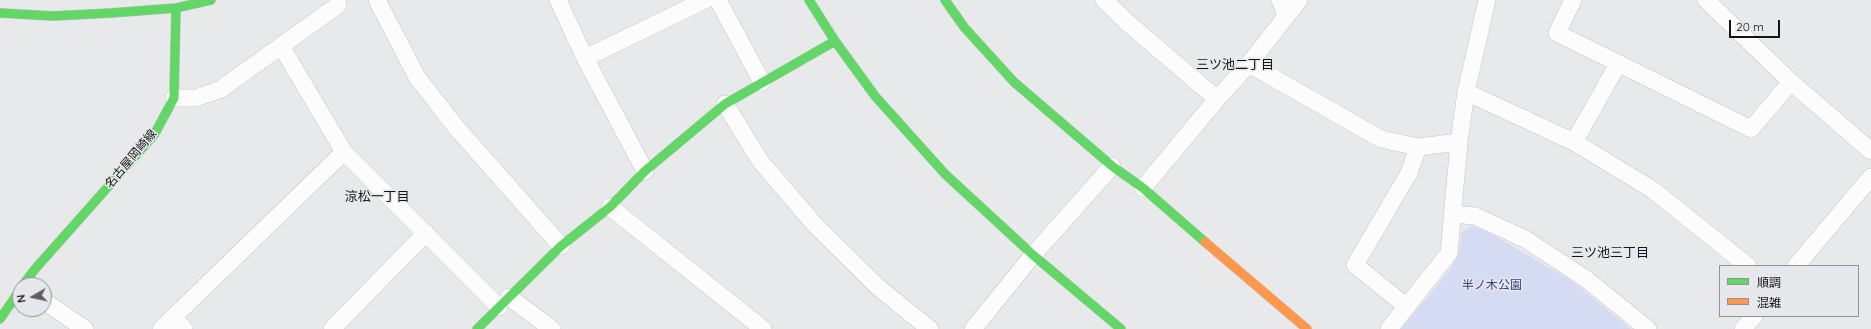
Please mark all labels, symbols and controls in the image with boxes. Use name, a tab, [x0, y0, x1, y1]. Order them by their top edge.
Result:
scale bar	[1731, 12, 1782, 38]
text: 20 m	[1736, 19, 1764, 34]
district label: 三ツ池二丁目	[1196, 57, 1274, 73]
street label: 名古屋岡崎線	[102, 127, 160, 191]
district label: 涼松一丁目	[345, 189, 409, 205]
district label: 三ツ池三丁目	[1571, 245, 1649, 261]
legend	[1719, 265, 1859, 317]
text: 順調	[1757, 275, 1781, 290]
north arrow	[12, 277, 52, 317]
park label: 半ノ木公園	[1462, 278, 1522, 292]
text: N	[14, 294, 29, 304]
text: 混雑	[1757, 295, 1781, 310]

